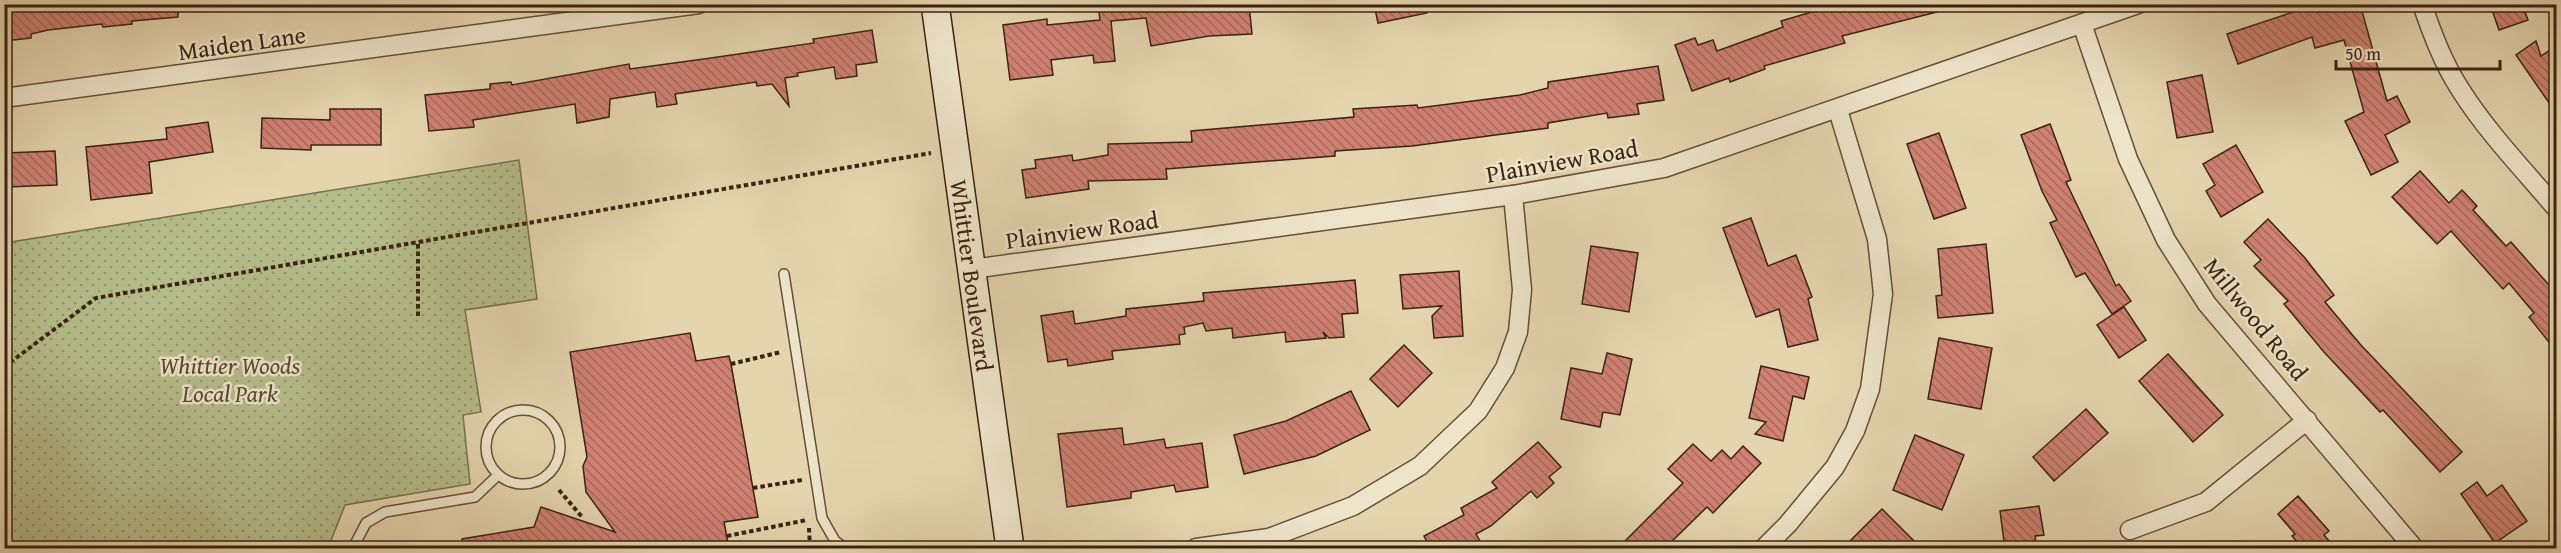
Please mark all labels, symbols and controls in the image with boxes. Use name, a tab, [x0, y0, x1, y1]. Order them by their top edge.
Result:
street label: Maiden Lane	[176, 17, 308, 69]
scale bar	[2336, 33, 2500, 71]
text: 50 m	[2345, 40, 2381, 67]
street label: Plainview Road	[1483, 130, 1641, 192]
street label: Whittier Boulevard	[942, 177, 1003, 374]
street label: Plainview Road	[1003, 202, 1161, 258]
street label: Millwood Road	[2195, 250, 2317, 388]
park label: Whittier Woods Local Park	[160, 348, 301, 411]

